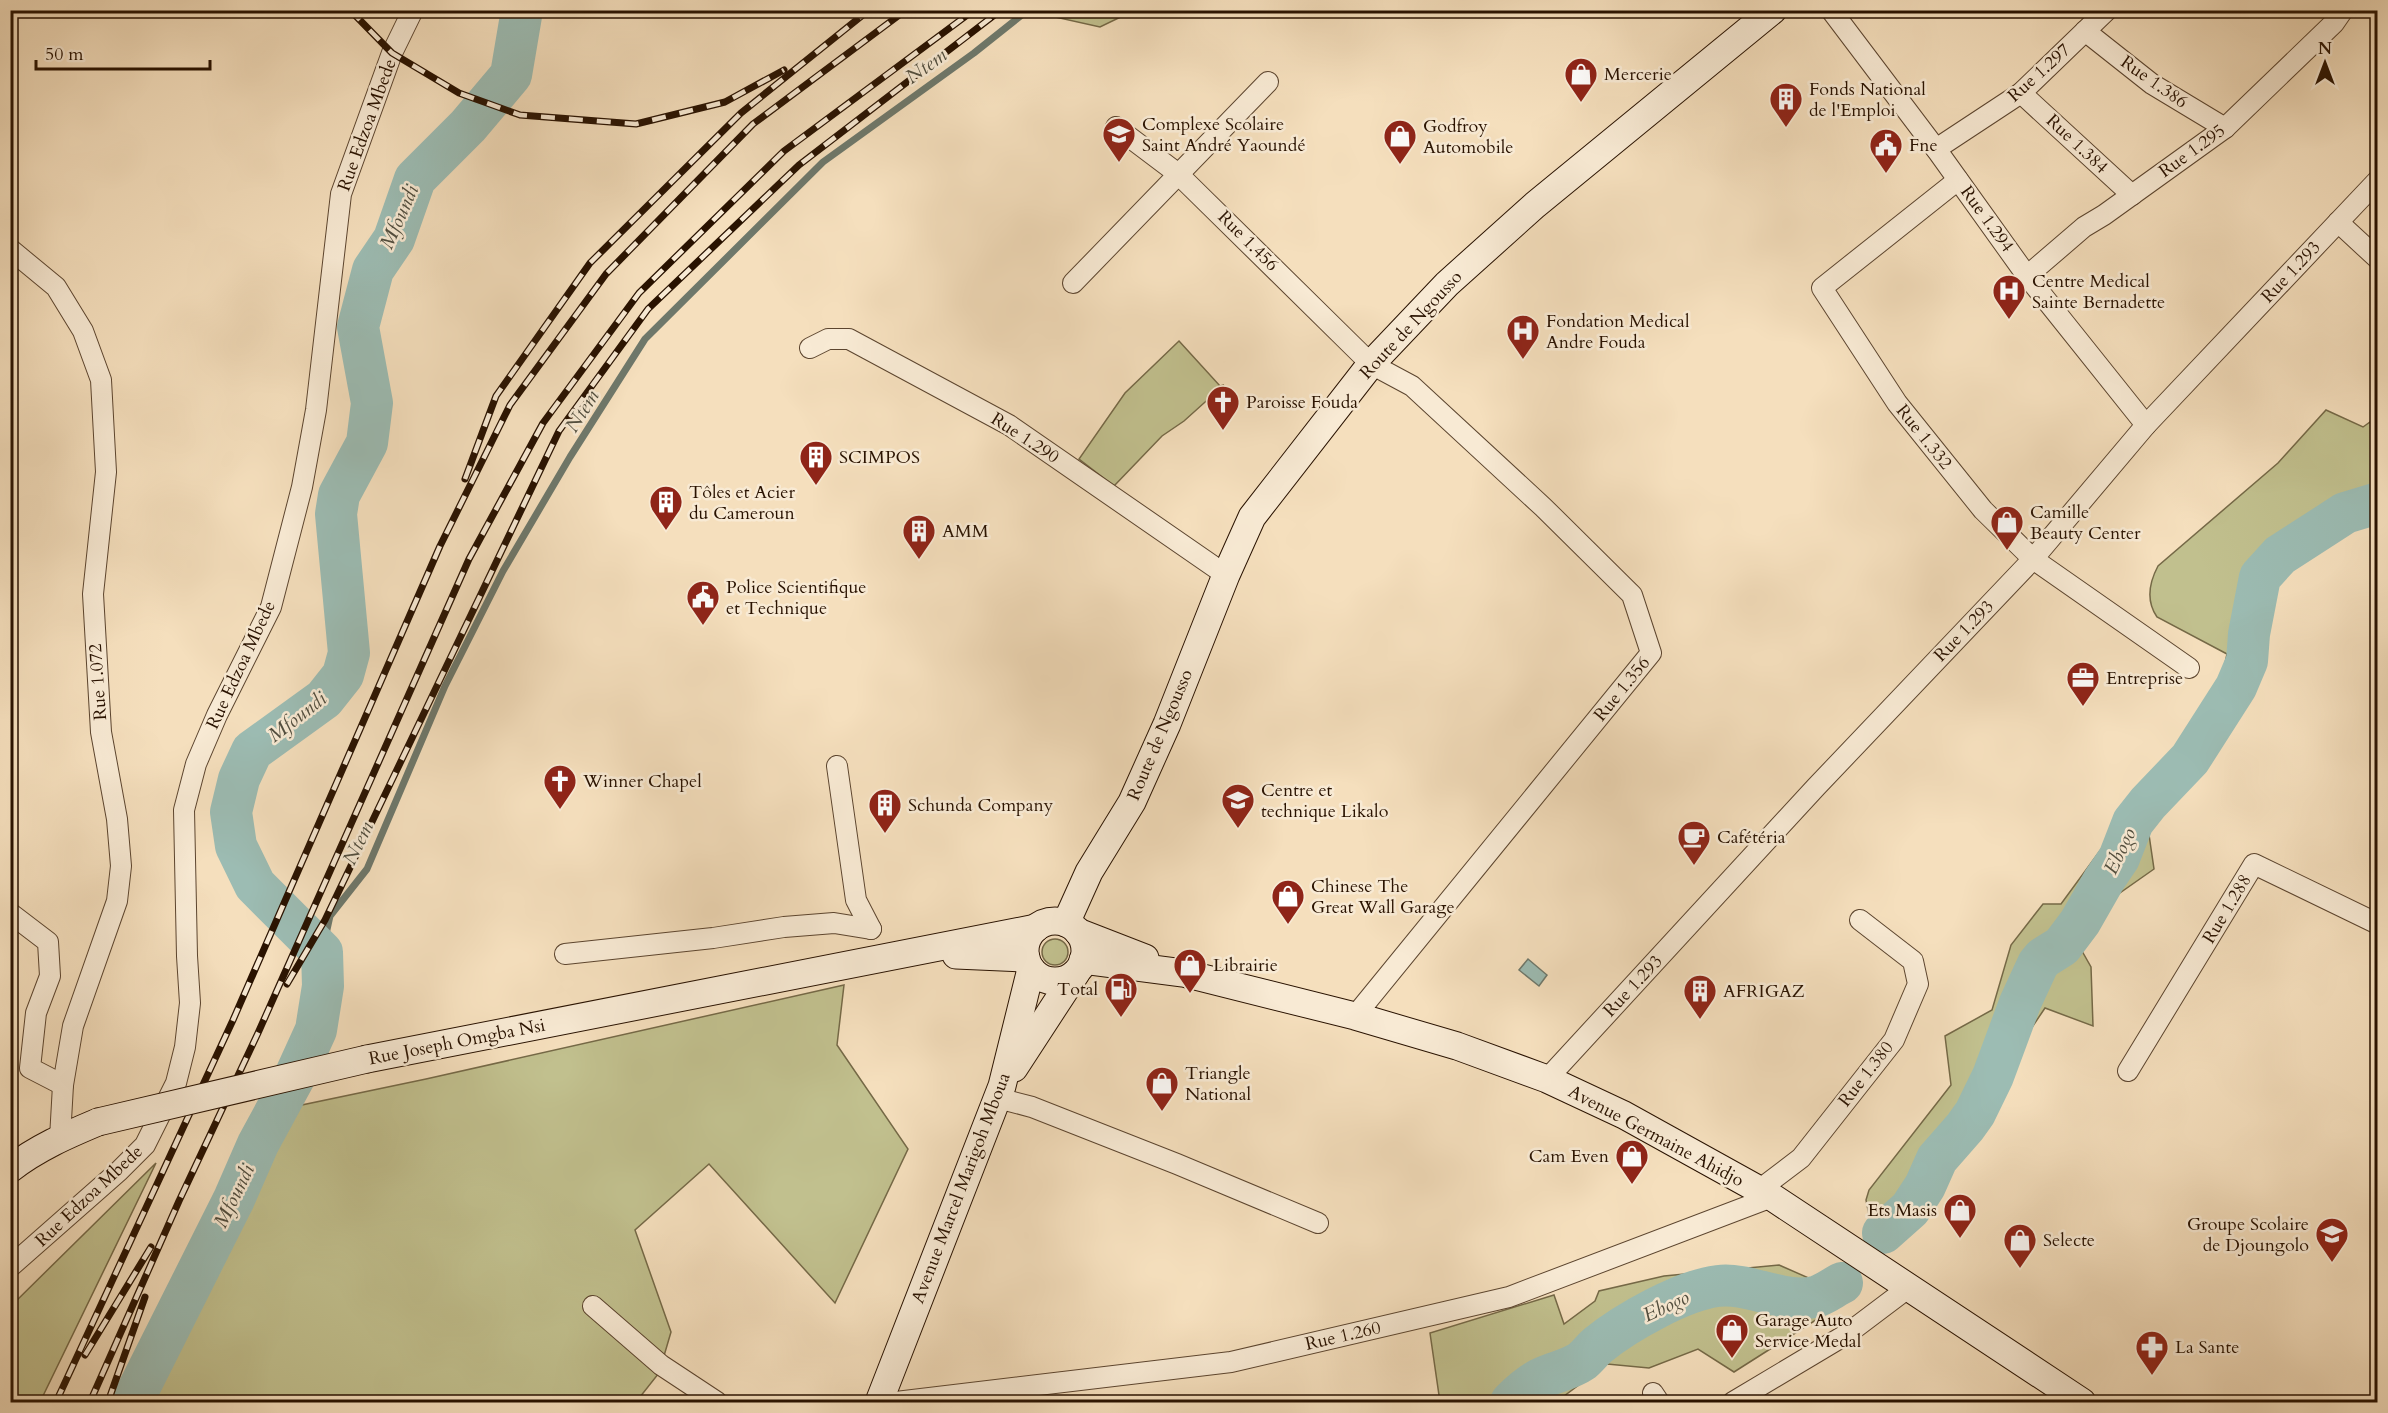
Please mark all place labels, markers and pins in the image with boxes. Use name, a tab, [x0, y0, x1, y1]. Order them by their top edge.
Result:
shop icon: Mercerie	[1563, 56, 1599, 103]
place label: Mercerie	[1604, 62, 1672, 87]
place label: Fonds National de l'Emploi	[1809, 77, 1926, 123]
building icon: Fonds National de l'Emploi	[1768, 81, 1804, 128]
place label: Complexe Scolaire Saint André Yaoundé	[1142, 112, 1306, 158]
place label: Godfroy Automobile	[1423, 114, 1514, 160]
school or university icon: Complexe Scolaire Saint André Yaoundé	[1101, 116, 1137, 163]
shop icon: Godfroy Automobile	[1382, 118, 1418, 165]
public building icon: Fne	[1868, 127, 1904, 174]
place label: Fne	[1909, 133, 1938, 158]
place label: Centre Medical Sainte Bernadette	[2032, 269, 2165, 315]
hospital icon: Centre Medical Sainte Bernadette	[1991, 273, 2027, 320]
place label: Fondation Medical Andre Fouda	[1546, 309, 1690, 355]
hospital icon: Fondation Medical Andre Fouda	[1505, 313, 1541, 360]
church icon: Paroisse Fouda	[1205, 384, 1241, 431]
place label: Paroisse Fouda	[1246, 390, 1358, 415]
building icon: SCIMPOS	[798, 439, 834, 486]
place label: SCIMPOS	[839, 445, 920, 470]
place label: Tôles et Acier du Cameroun	[689, 480, 795, 526]
building icon: Tôles et Acier du Cameroun	[648, 484, 684, 531]
place label: Camille Beauty Center	[2030, 500, 2141, 546]
shop icon: Camille Beauty Center	[1989, 504, 2025, 551]
building icon: AMM	[901, 513, 937, 560]
place label: AMM	[942, 519, 989, 544]
place label: Police Scientifique et Technique	[726, 575, 867, 621]
public building icon: Police Scientifique et Technique	[685, 579, 721, 626]
office icon: Entreprise	[2065, 660, 2101, 707]
place label: Entreprise	[2106, 666, 2183, 691]
church icon: Winner Chapel	[542, 763, 578, 810]
place label: Winner Chapel	[582, 769, 702, 794]
place label: Centre et technique Likalo	[1261, 778, 1389, 824]
school or university icon: Centre et technique Likalo	[1220, 782, 1256, 829]
building icon: Schunda Company	[867, 787, 903, 834]
place label: Schunda Company	[908, 793, 1054, 818]
cafe icon: Cafétéria	[1676, 819, 1712, 866]
place label: Cafétéria	[1717, 825, 1786, 850]
place label: Chinese The Great Wall Garage	[1311, 874, 1455, 920]
shop icon: Chinese The Great Wall Garage	[1270, 878, 1306, 925]
shop icon: Librairie	[1172, 947, 1208, 994]
place label: Librairie	[1213, 953, 1278, 978]
fuel station icon: Total	[1103, 971, 1139, 1018]
building icon: AFRIGAZ	[1682, 973, 1718, 1020]
place label: Total	[1057, 977, 1098, 1002]
place label: AFRIGAZ	[1723, 979, 1805, 1004]
place label: Triangle National	[1185, 1061, 1252, 1107]
shop icon: Triangle National	[1144, 1065, 1180, 1112]
shop icon: Cam Even	[1614, 1138, 1650, 1185]
place label: Cam Even	[1529, 1144, 1610, 1169]
shop icon: Ets Masis	[1942, 1192, 1978, 1239]
place label: Ets Masis	[1868, 1198, 1937, 1223]
place label: Groupe Scolaire de Djoungolo	[2187, 1212, 2309, 1258]
school or university icon: Groupe Scolaire de Djoungolo	[2314, 1216, 2350, 1263]
shop icon: Selecte	[2002, 1222, 2038, 1269]
place label: Selecte	[2043, 1228, 2095, 1253]
place label: Garage Auto Service Medal	[1755, 1308, 1862, 1354]
shop icon: Garage Auto Service Medal	[1714, 1312, 1750, 1359]
pharmacy icon: La Sante	[2134, 1329, 2170, 1376]
place label: La Sante	[2175, 1335, 2239, 1360]

